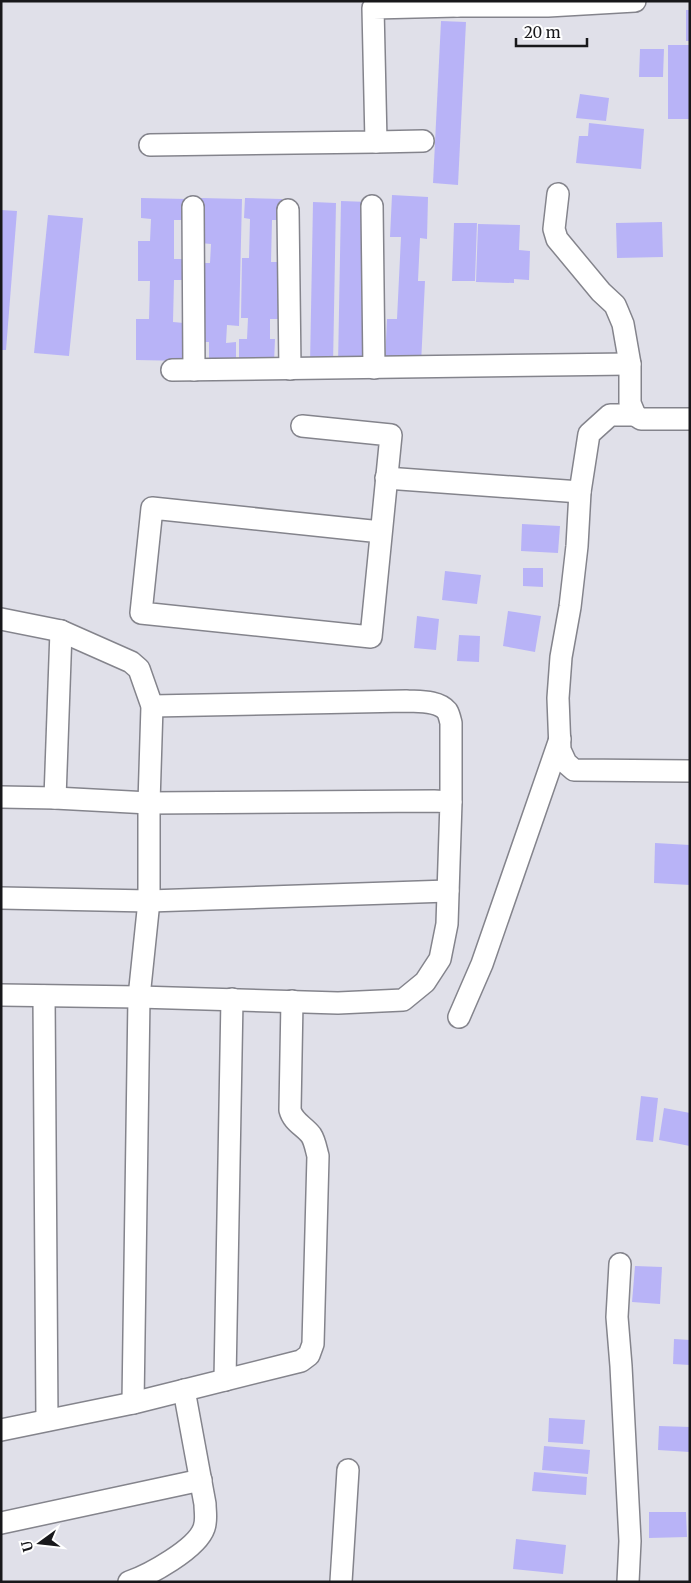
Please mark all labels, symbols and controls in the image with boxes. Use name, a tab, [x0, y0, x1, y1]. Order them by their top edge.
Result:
scale bar	[516, 15, 587, 47]
text: 20 m	[524, 23, 561, 42]
north arrow	[15, 1518, 65, 1568]
text: U	[17, 1538, 37, 1554]

